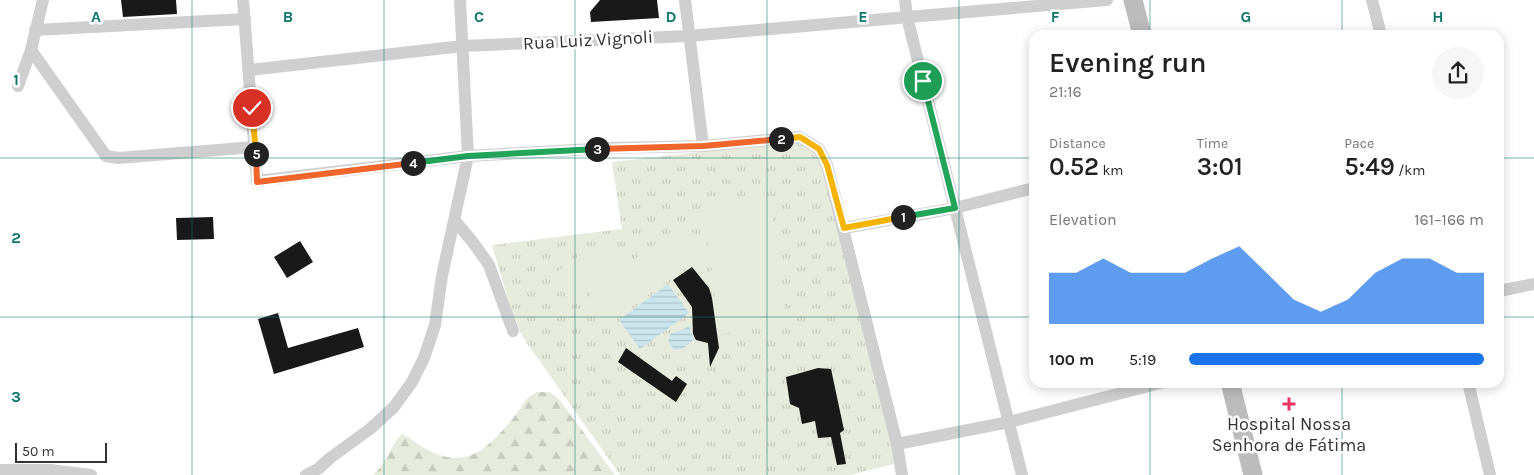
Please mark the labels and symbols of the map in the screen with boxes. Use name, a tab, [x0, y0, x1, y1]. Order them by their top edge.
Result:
text: A	[91, 7, 101, 26]
text: B	[283, 7, 293, 26]
text: C	[474, 7, 484, 26]
text: D	[666, 7, 677, 26]
text: E	[858, 7, 868, 26]
text: F	[1051, 7, 1060, 26]
text: G	[1241, 7, 1251, 26]
text: H	[1432, 7, 1444, 26]
street label: Rua Luiz Vignoli	[522, 26, 654, 54]
pin	[902, 60, 944, 102]
text: 1	[13, 70, 19, 89]
pin	[231, 87, 273, 129]
pin: 2	[768, 126, 794, 152]
pin: 3	[584, 136, 610, 162]
pin: 5	[244, 142, 268, 166]
pin: 4	[400, 150, 426, 176]
pin: 1	[890, 204, 916, 230]
text: 2	[11, 228, 21, 247]
text: 3	[11, 387, 21, 406]
marker: Hospital Nossa Senhora de Fátima	[1282, 397, 1296, 411]
place label: Hospital Nossa Senhora de Fátima	[1212, 413, 1366, 456]
scale bar	[15, 440, 108, 463]

